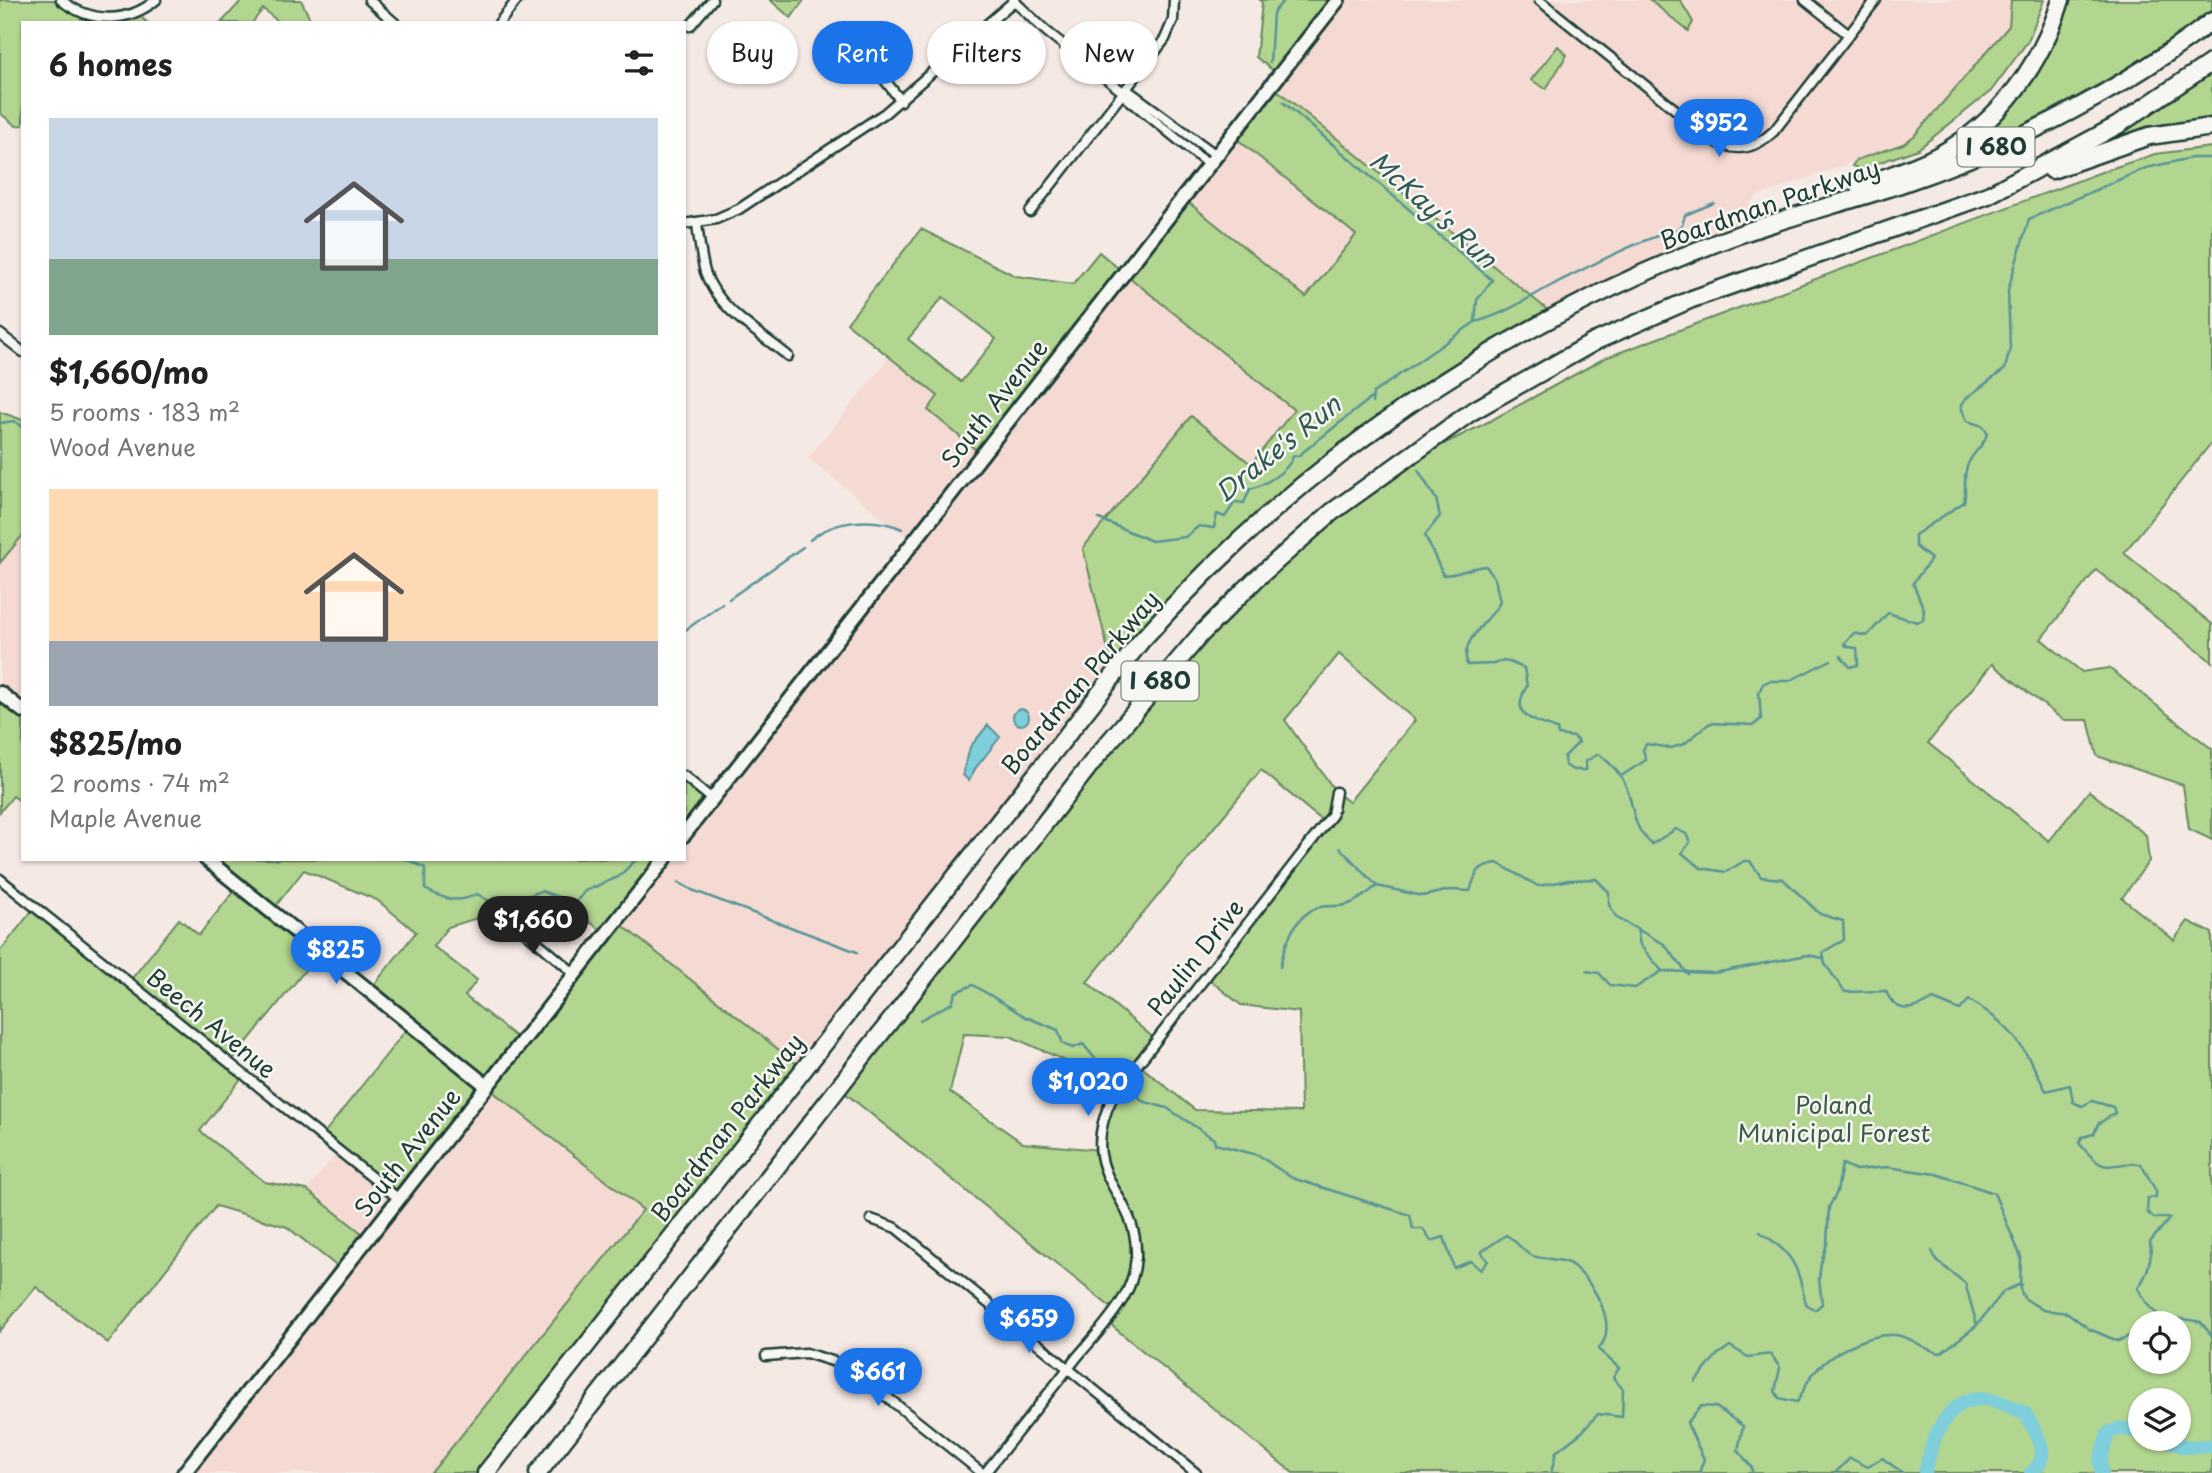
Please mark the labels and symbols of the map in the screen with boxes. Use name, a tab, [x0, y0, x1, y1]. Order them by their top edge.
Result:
pin: $952	[1678, 100, 1760, 159]
road number: I 680	[1958, 128, 2035, 166]
water label: McKay's Run	[1362, 141, 1507, 278]
street label: Boardman Parkway	[1655, 149, 1884, 258]
street label: South Avenue	[932, 331, 1055, 475]
water label: Drake's Run	[1206, 384, 1350, 511]
street label: Boardman Parkway	[992, 582, 1167, 782]
road number: I 680	[1122, 662, 1198, 701]
street label: Paulin Drive	[1137, 891, 1252, 1023]
pin: $1,660	[476, 897, 590, 956]
pin: $825	[295, 926, 377, 986]
street label: Beech Avenue	[140, 959, 285, 1086]
street label: Boardman Parkway	[641, 1025, 812, 1229]
pin: $1,020	[1031, 1058, 1145, 1118]
street label: South Avenue	[345, 1080, 468, 1224]
park label: Poland Municipal Forest	[1738, 1086, 1930, 1150]
pin: $659	[988, 1296, 1070, 1355]
pin: $661	[837, 1348, 919, 1408]

